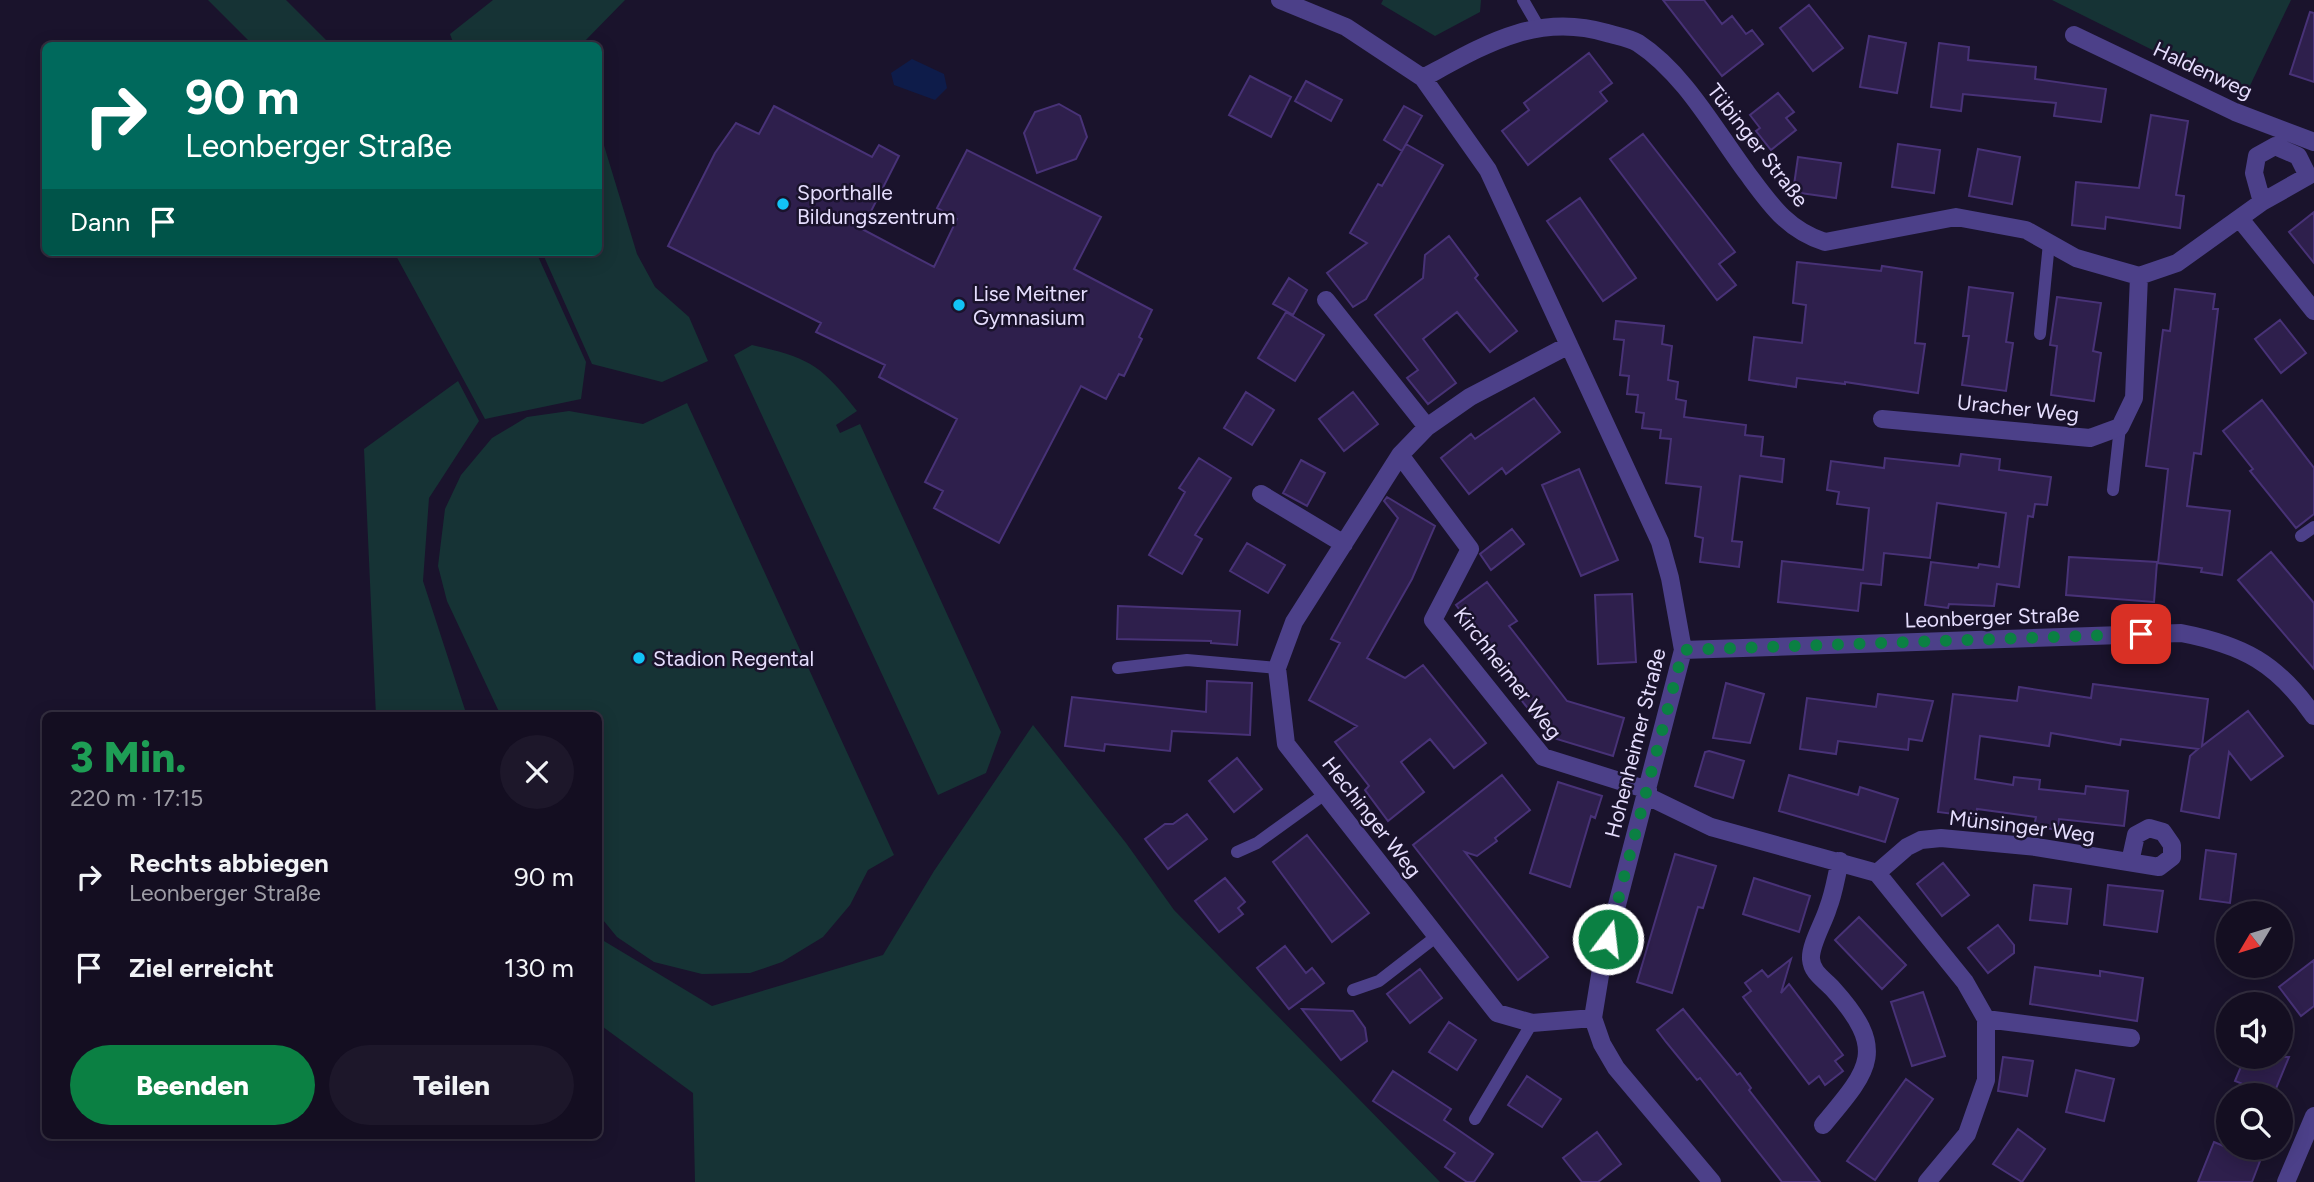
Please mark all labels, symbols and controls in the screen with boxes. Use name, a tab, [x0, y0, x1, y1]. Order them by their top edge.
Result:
street label: Haldenweg	[2149, 36, 2257, 104]
text: 90 m	[185, 67, 300, 126]
icon: right	[70, 70, 161, 161]
street label: Tübinger Straße	[1702, 78, 1814, 212]
text: Leonberger Straße	[185, 127, 452, 165]
place label: Sporthalle Bildungszentrum	[797, 180, 955, 229]
marker: Sporthalle Bildungszentrum	[775, 196, 791, 212]
icon: arrive	[144, 203, 182, 241]
text: Dann	[70, 206, 130, 238]
place label: Lise Meitner Gymnasium	[973, 281, 1088, 330]
marker: Lise Meitner Gymnasium	[951, 297, 967, 313]
street label: Uracher Weg	[1956, 389, 2080, 427]
street label: Leonberger Straße	[1904, 601, 2080, 633]
street label: Kirchheimer Weg	[1449, 602, 1567, 744]
pin	[2111, 604, 2171, 664]
icon: arrive	[2122, 615, 2160, 653]
place label: Stadion Regental	[653, 646, 814, 671]
street label: Hohenheimer Straße	[1599, 646, 1671, 840]
marker: Stadion Regental	[631, 650, 647, 666]
text: 3 Min.	[70, 732, 187, 783]
button: close	[500, 735, 574, 809]
street label: Hechinger Weg	[1317, 752, 1427, 882]
text: 220 m · 17:15	[70, 784, 203, 812]
street label: Münsinger Weg	[1948, 805, 2096, 847]
text: Rechts abbiegen	[129, 847, 329, 879]
icon: right	[70, 858, 108, 896]
text: 90 m	[514, 861, 574, 893]
text: Leonberger Straße	[129, 879, 321, 907]
north arrow	[2216, 901, 2292, 978]
map controls	[2216, 901, 2293, 1160]
position arrow	[1571, 902, 1645, 976]
icon: arrive	[70, 949, 108, 987]
text: Ziel erreicht	[129, 952, 274, 984]
text: 130 m	[504, 952, 574, 984]
button: sound	[2216, 992, 2293, 1069]
button: Beenden	[70, 1045, 315, 1125]
button: Teilen	[329, 1045, 574, 1125]
button: search	[2216, 1083, 2293, 1160]

